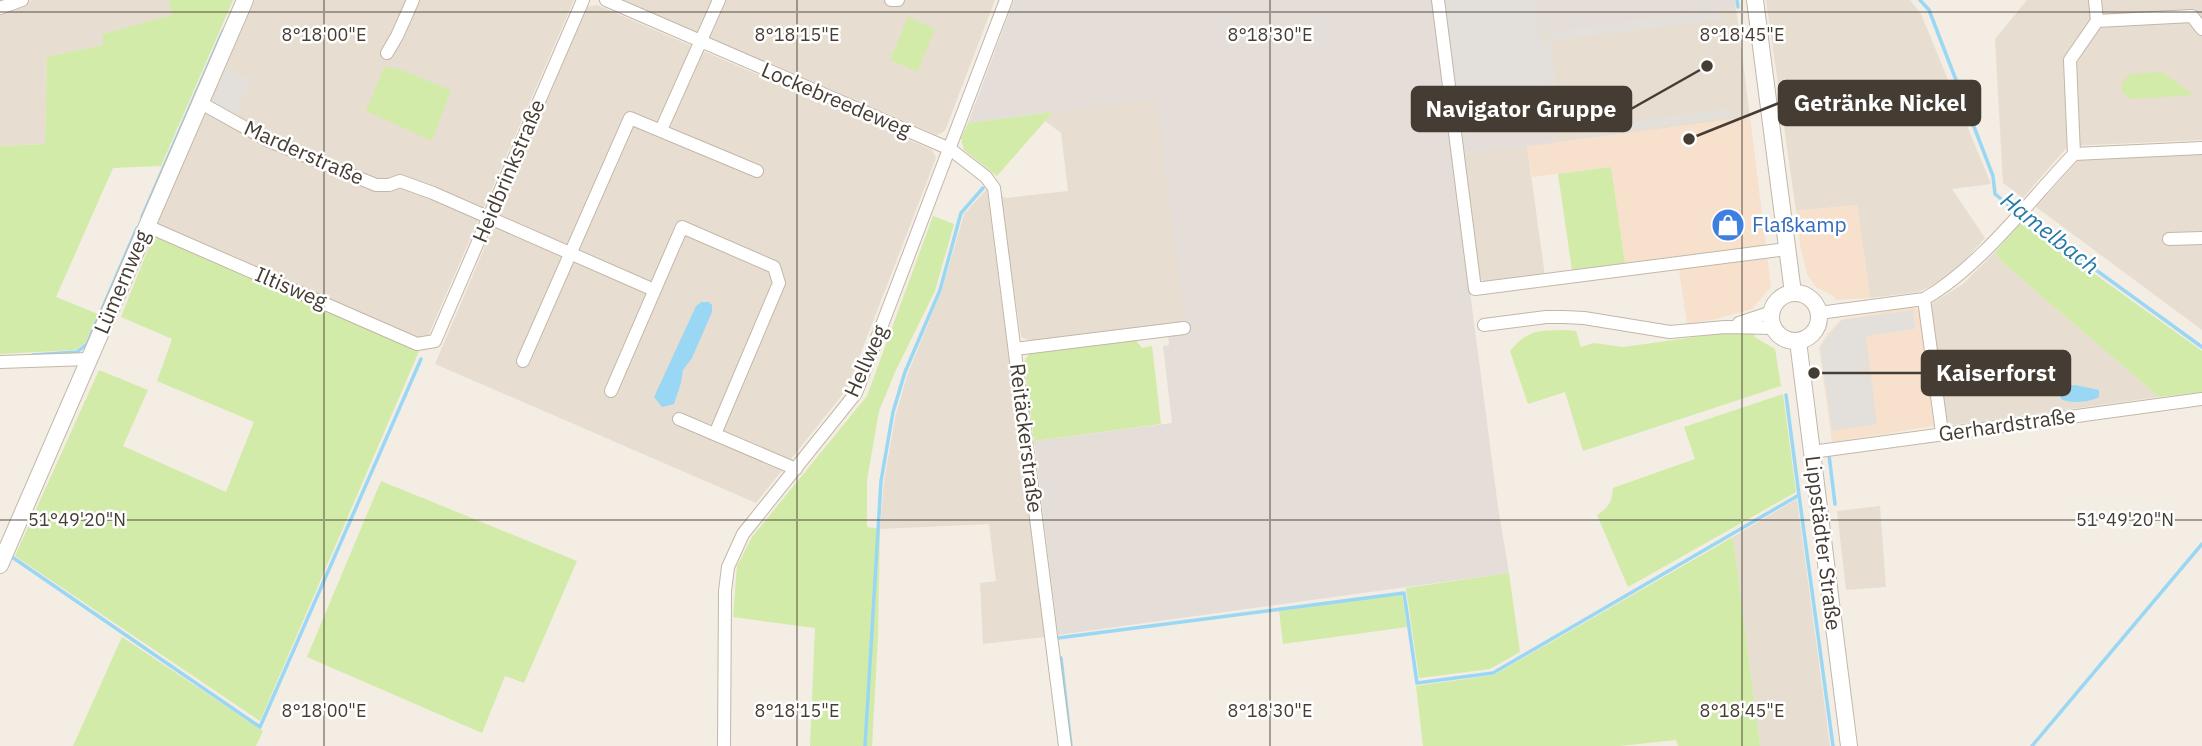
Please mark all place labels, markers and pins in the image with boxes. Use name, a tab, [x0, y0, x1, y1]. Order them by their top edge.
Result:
callout: Getränke Nickel	[1779, 81, 1980, 125]
callout: Navigator Gruppe	[1412, 87, 1631, 131]
shop icon: Flaßkamp	[1709, 206, 1747, 244]
place label: Flaßkamp	[1752, 210, 1847, 238]
callout: Kaiserforst	[1922, 351, 2070, 395]

